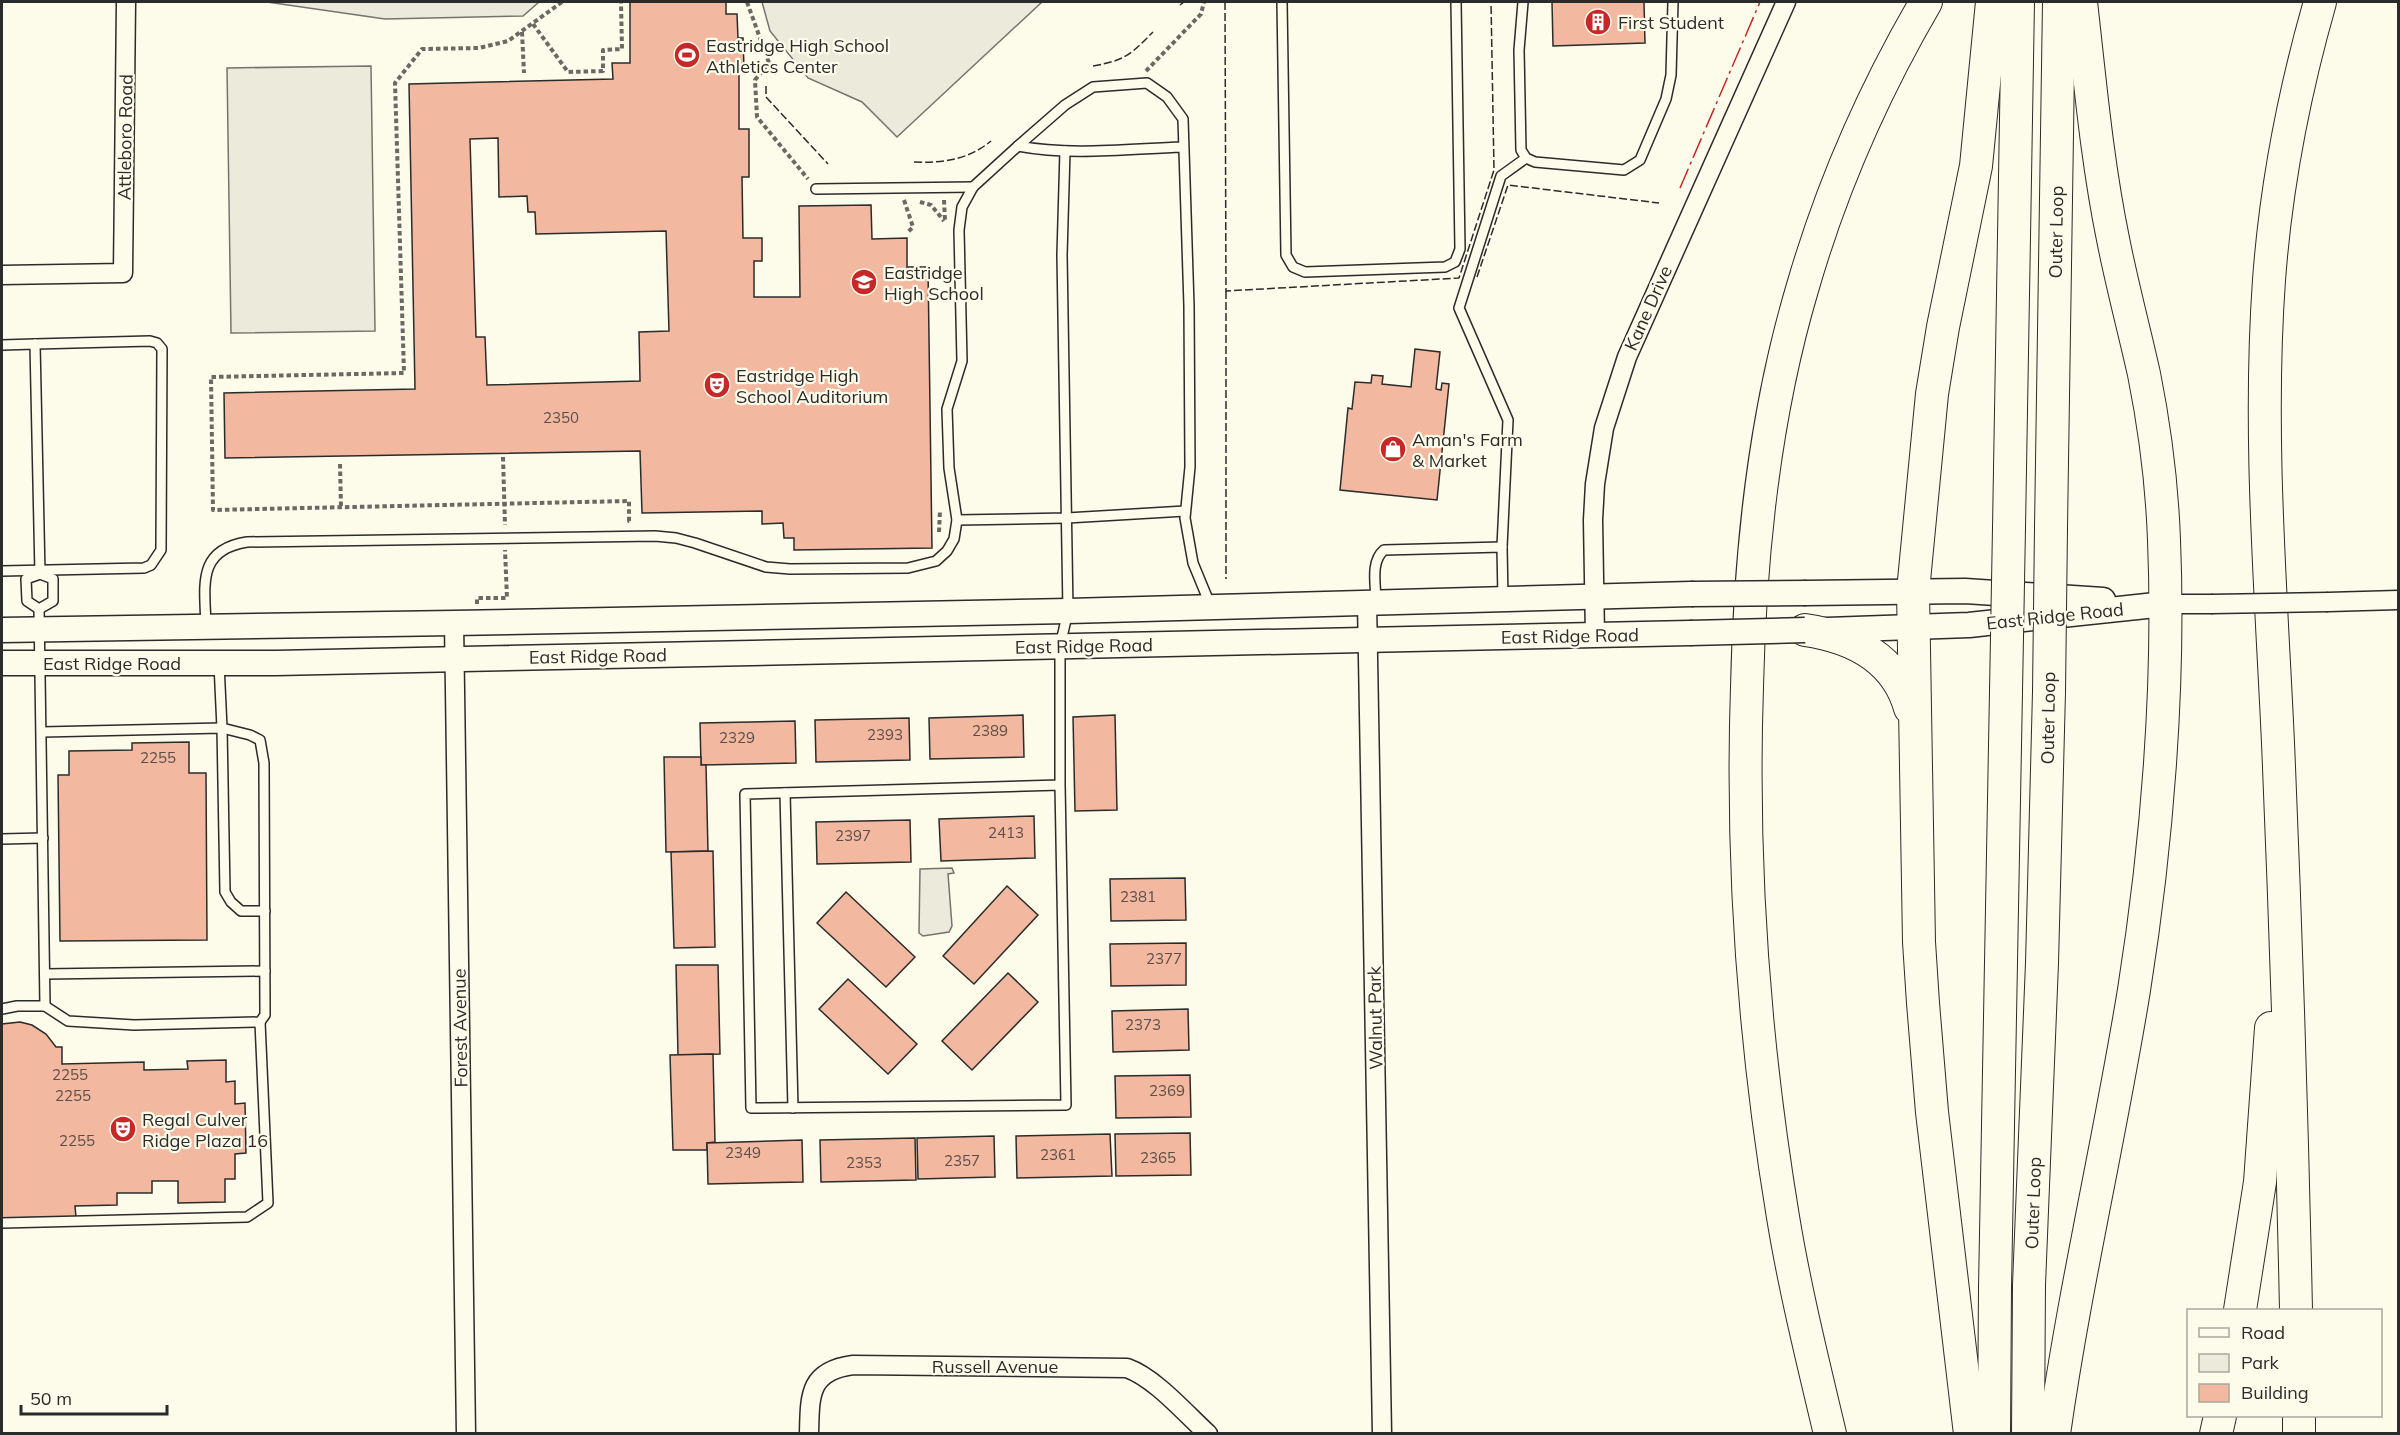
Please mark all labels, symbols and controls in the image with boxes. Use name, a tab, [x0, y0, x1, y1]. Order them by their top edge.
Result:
building icon: First Student	[1583, 7, 1613, 37]
place label: First Student	[1618, 11, 1724, 34]
place label: Eastridge High School Athletics Center	[706, 34, 889, 78]
sports icon: Eastridge High School Athletics Center	[672, 40, 702, 70]
street label: Attleboro Road	[112, 74, 138, 200]
street label: Outer Loop	[2044, 186, 2068, 278]
place label: Eastridge High School	[884, 261, 984, 305]
street label: Kane Drive	[1619, 262, 1677, 354]
school or university icon: Eastridge High School	[849, 267, 879, 297]
place label: Eastridge High School Auditorium	[736, 364, 888, 408]
theatre icon: Eastridge High School Auditorium	[702, 370, 732, 400]
house number: 2350	[543, 408, 579, 427]
place label: Aman's Farm & Market	[1412, 428, 1523, 472]
shop icon: Aman's Farm & Market	[1378, 434, 1408, 464]
street label: East Ridge Road	[1985, 597, 2125, 635]
street label: East Ridge Road	[1501, 623, 1639, 649]
street label: East Ridge Road	[1015, 633, 1153, 659]
street label: East Ridge Road	[529, 643, 667, 669]
street label: East Ridge Road	[43, 652, 181, 675]
street label: Outer Loop	[2036, 672, 2060, 764]
house number: 2389	[972, 721, 1008, 740]
house number: 2393	[867, 725, 903, 744]
house number: 2329	[719, 728, 755, 747]
house number: 2255	[140, 748, 176, 767]
house number: 2413	[988, 823, 1024, 842]
house number: 2397	[835, 826, 871, 845]
house number: 2381	[1120, 887, 1156, 906]
house number: 2377	[1146, 949, 1182, 968]
street label: Walnut Park	[1363, 965, 1387, 1070]
street label: Forest Avenue	[447, 968, 473, 1088]
house number: 2373	[1125, 1015, 1161, 1034]
house number: 2255	[52, 1065, 88, 1084]
house number: 2369	[1149, 1081, 1185, 1100]
house number: 2255	[55, 1086, 91, 1105]
place label: Regal Culver Ridge Plaza 16	[142, 1108, 268, 1152]
theatre icon: Regal Culver Ridge Plaza 16	[108, 1114, 138, 1144]
house number: 2255	[59, 1131, 95, 1150]
house number: 2349	[725, 1143, 761, 1162]
house number: 2361	[1040, 1145, 1076, 1164]
house number: 2365	[1140, 1148, 1176, 1167]
house number: 2357	[944, 1151, 980, 1170]
house number: 2353	[846, 1153, 882, 1172]
street label: Outer Loop	[2020, 1156, 2046, 1250]
legend	[2187, 1309, 2382, 1417]
text: Road	[2241, 1321, 2285, 1344]
text: Park	[2241, 1351, 2280, 1374]
street label: Russell Avenue	[932, 1355, 1058, 1378]
scale bar	[21, 1378, 166, 1416]
text: Building	[2241, 1381, 2309, 1404]
text: 50 m	[30, 1387, 72, 1410]

